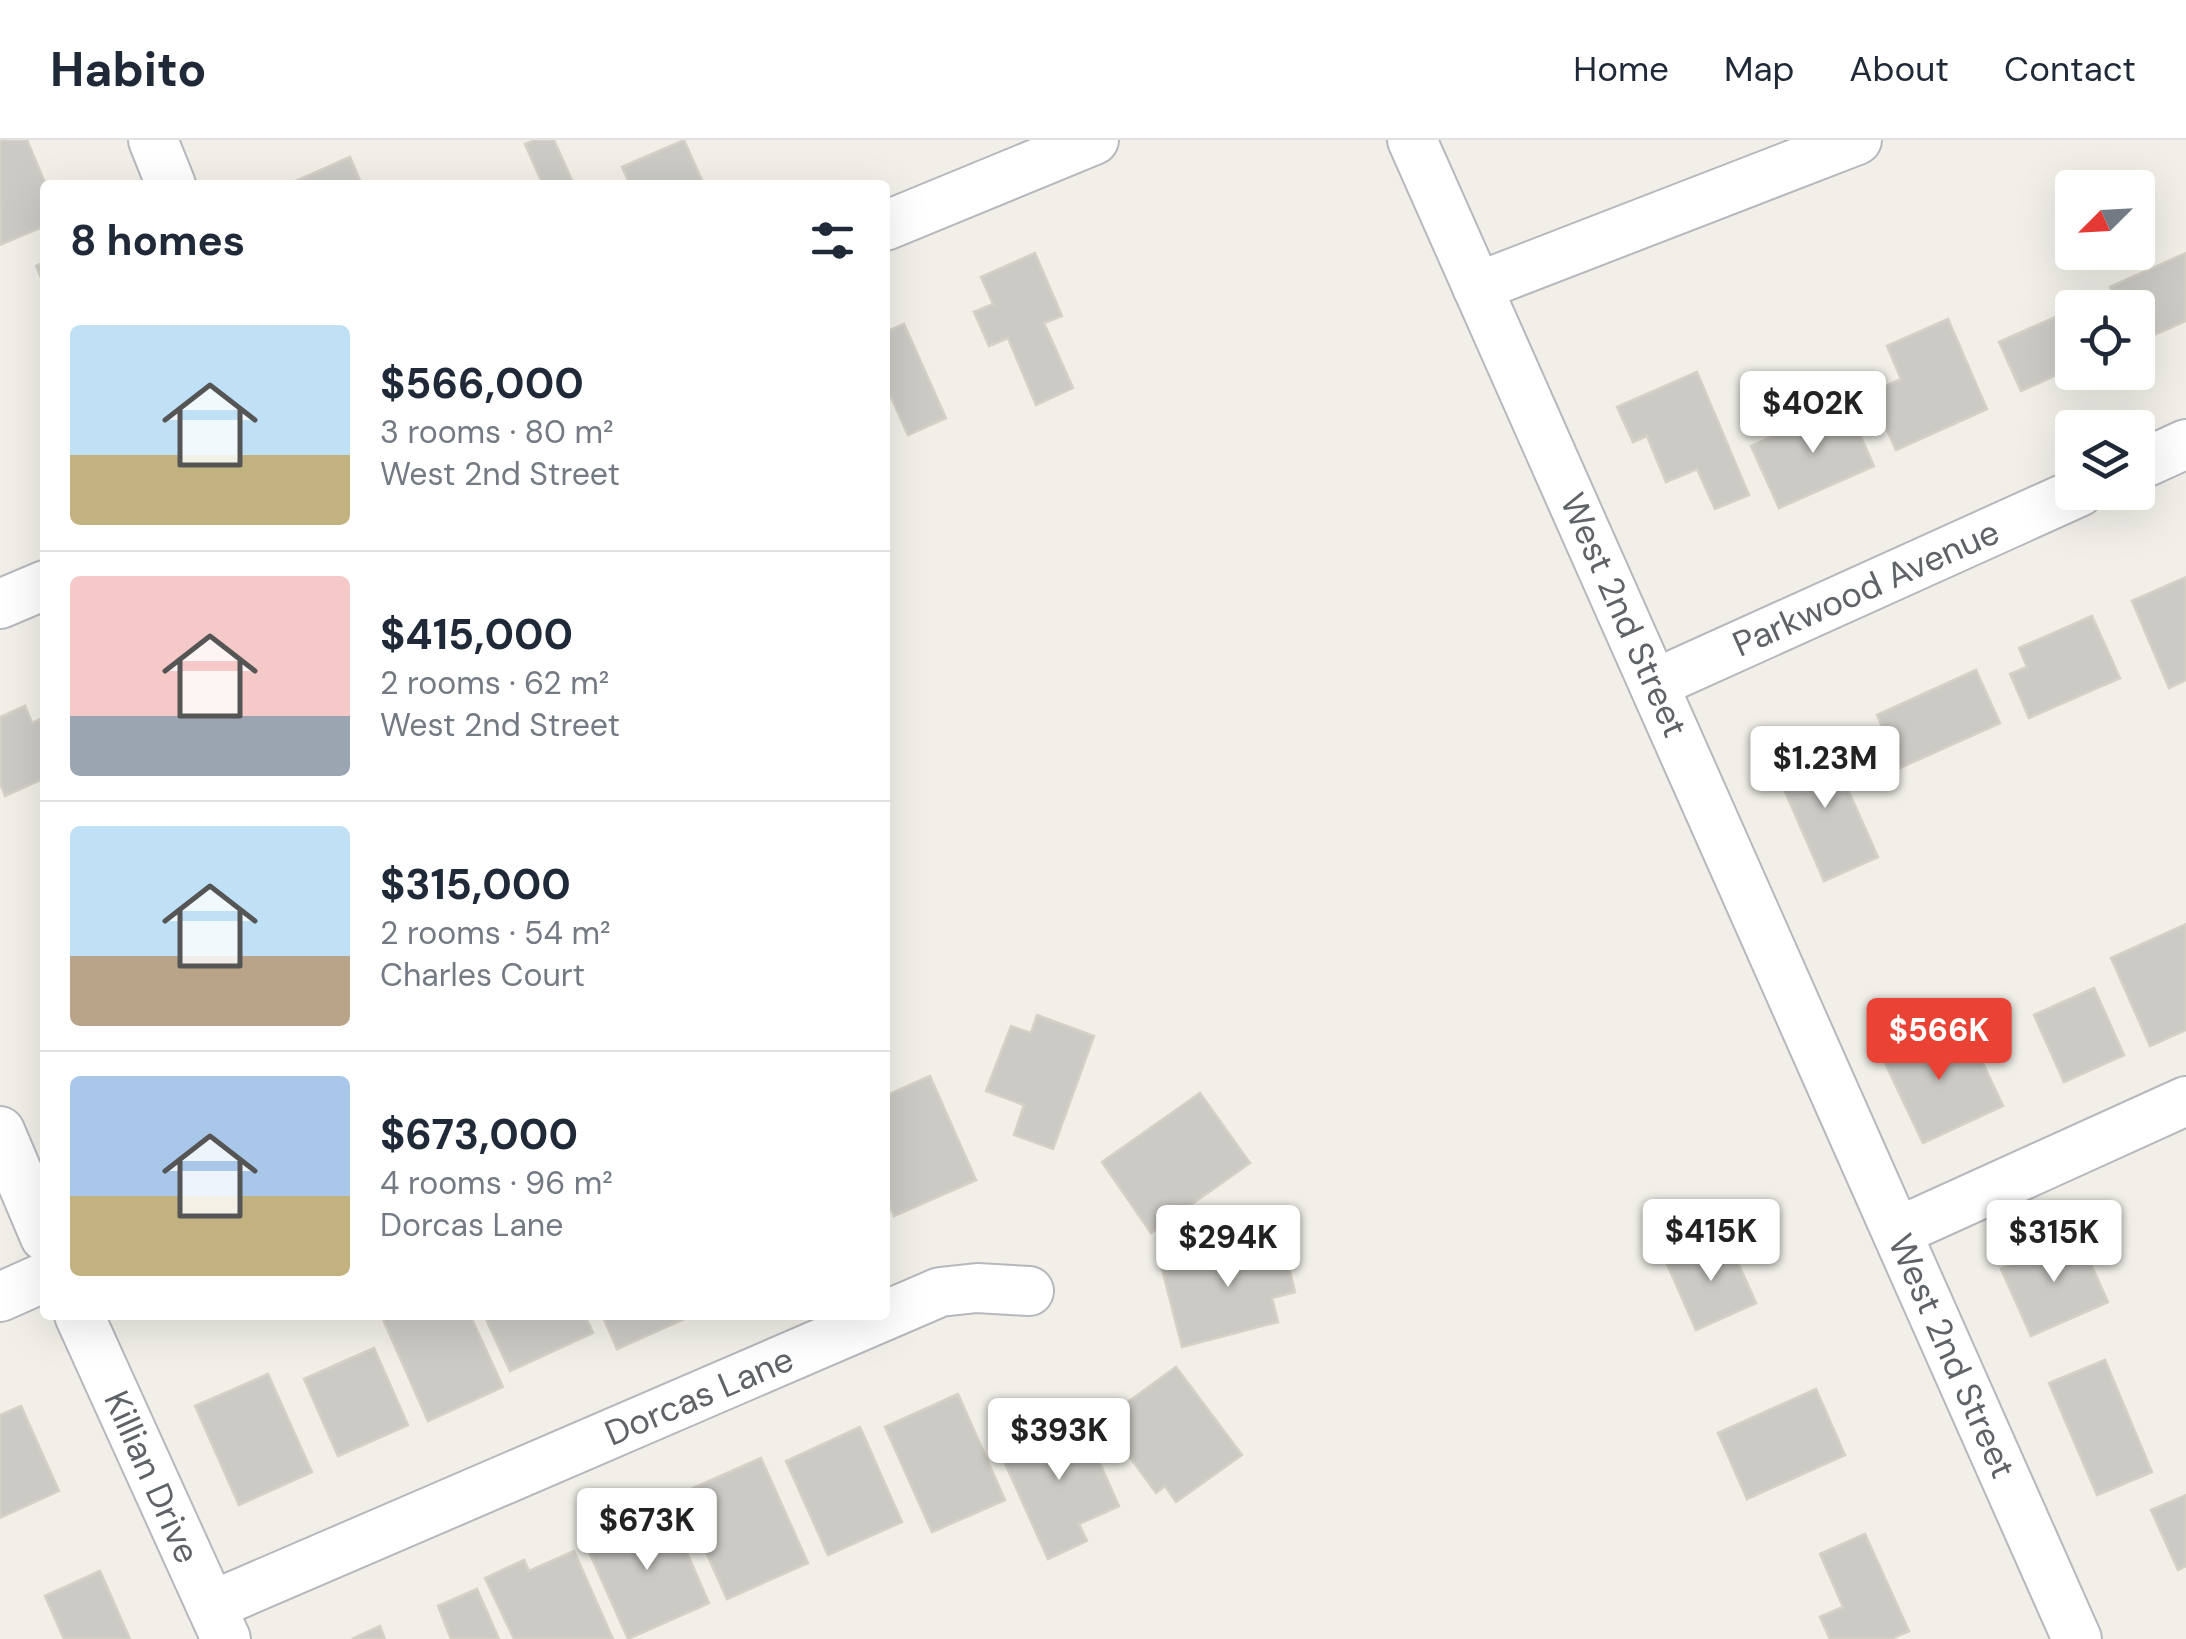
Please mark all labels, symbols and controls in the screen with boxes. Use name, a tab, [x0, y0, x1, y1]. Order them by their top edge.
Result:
text: Habito	[50, 38, 206, 101]
text: Home	[1573, 46, 1669, 92]
text: Map	[1724, 46, 1794, 92]
text: About	[1849, 46, 1949, 92]
text: Contact	[2004, 46, 2136, 92]
north arrow	[2055, 170, 2155, 270]
map controls	[2055, 170, 2155, 510]
text: 8 homes	[70, 213, 245, 268]
icon: filters	[805, 213, 860, 268]
button: locate	[2055, 290, 2155, 390]
text: $566,000	[380, 356, 584, 411]
icon: home	[150, 365, 270, 485]
pin: $402K	[1743, 371, 1883, 456]
text: $402K	[1762, 382, 1864, 424]
button: layers	[2055, 410, 2155, 510]
text: 3 rooms · 80 m²	[380, 411, 613, 453]
text: West 2nd Street	[380, 453, 620, 495]
street label: West 2nd Street	[1550, 486, 1698, 744]
street label: Parkwood Avenue	[1726, 509, 2006, 667]
text: $415,000	[380, 607, 573, 662]
icon: home	[150, 616, 270, 736]
text: 2 rooms · 62 m²	[380, 662, 609, 704]
text: West 2nd Street	[380, 704, 620, 746]
pin: $1.23M	[1744, 726, 1906, 811]
text: $1.23M	[1772, 737, 1878, 779]
text: $315,000	[380, 857, 571, 912]
icon: home	[150, 866, 270, 986]
text: 2 rooms · 54 m²	[380, 912, 611, 954]
text: Charles Court	[380, 954, 585, 996]
pin: $566K	[1869, 998, 2009, 1083]
text: $566K	[1889, 1009, 1989, 1051]
text: $673,000	[380, 1107, 578, 1162]
icon: home	[150, 1116, 270, 1236]
text: 4 rooms · 96 m²	[380, 1162, 613, 1204]
pin: $415K	[1641, 1199, 1781, 1284]
pin: $315K	[1984, 1200, 2124, 1285]
text: Dorcas Lane	[380, 1204, 563, 1246]
pin: $294K	[1158, 1205, 1298, 1290]
text: $415K	[1665, 1210, 1757, 1252]
text: $315K	[2009, 1211, 2099, 1253]
text: $294K	[1178, 1216, 1278, 1258]
street label: West 2nd Street	[1878, 1227, 2026, 1485]
street label: Dorcas Lane	[598, 1336, 800, 1456]
street label: Killian Drive	[94, 1384, 210, 1570]
pin: $393K	[989, 1398, 1129, 1483]
text: $393K	[1010, 1409, 1108, 1451]
pin: $673K	[577, 1488, 717, 1573]
text: $673K	[599, 1499, 695, 1541]

